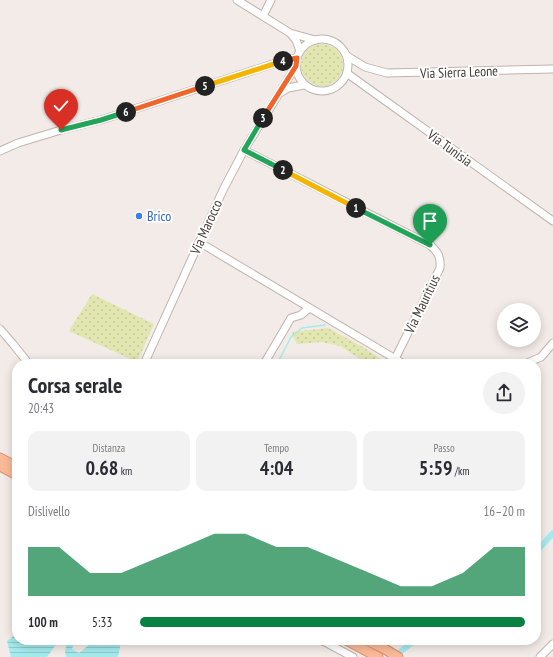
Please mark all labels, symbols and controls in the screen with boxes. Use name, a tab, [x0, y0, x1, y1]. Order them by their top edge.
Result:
pin: 4	[273, 51, 293, 71]
text: 4	[280, 54, 286, 68]
street label: Via Sierra Leone	[419, 62, 498, 82]
pin: 5	[195, 76, 215, 96]
text: 5	[202, 79, 208, 93]
pin	[44, 89, 78, 130]
icon: check	[50, 95, 72, 117]
pin: 6	[116, 102, 136, 122]
text: 6	[123, 105, 129, 119]
pin: 3	[253, 108, 273, 128]
text: 3	[260, 111, 266, 125]
street label: Via Tunisia	[423, 125, 476, 170]
pin: 2	[273, 160, 293, 180]
text: 2	[280, 163, 286, 177]
street label: Via Marocco	[186, 197, 226, 258]
pin: 1	[346, 198, 366, 218]
text: 1	[353, 201, 359, 215]
pin	[413, 204, 447, 245]
place label: Brico	[147, 207, 171, 225]
icon: arrive	[419, 210, 441, 232]
marker: Brico	[134, 211, 144, 221]
street label: Via Mauritius	[400, 271, 444, 337]
map controls	[497, 303, 541, 347]
button: layers	[497, 303, 541, 347]
text: Corsa serale	[28, 371, 122, 399]
button: share	[483, 372, 525, 414]
text: 20:43	[28, 400, 54, 417]
text: Distanza	[93, 441, 125, 455]
text: Tempo	[264, 441, 289, 455]
text: Passo	[434, 441, 455, 455]
text: 0.68	[85, 455, 118, 481]
text: 4:04	[260, 455, 293, 481]
text: 5:59	[419, 455, 453, 481]
text: km	[118, 464, 132, 478]
text: /km	[453, 464, 470, 478]
text: Dislivello	[28, 503, 70, 520]
text: 16–20 m	[483, 503, 525, 520]
text: 100 m	[28, 614, 58, 631]
text: 5:33	[92, 614, 112, 631]

